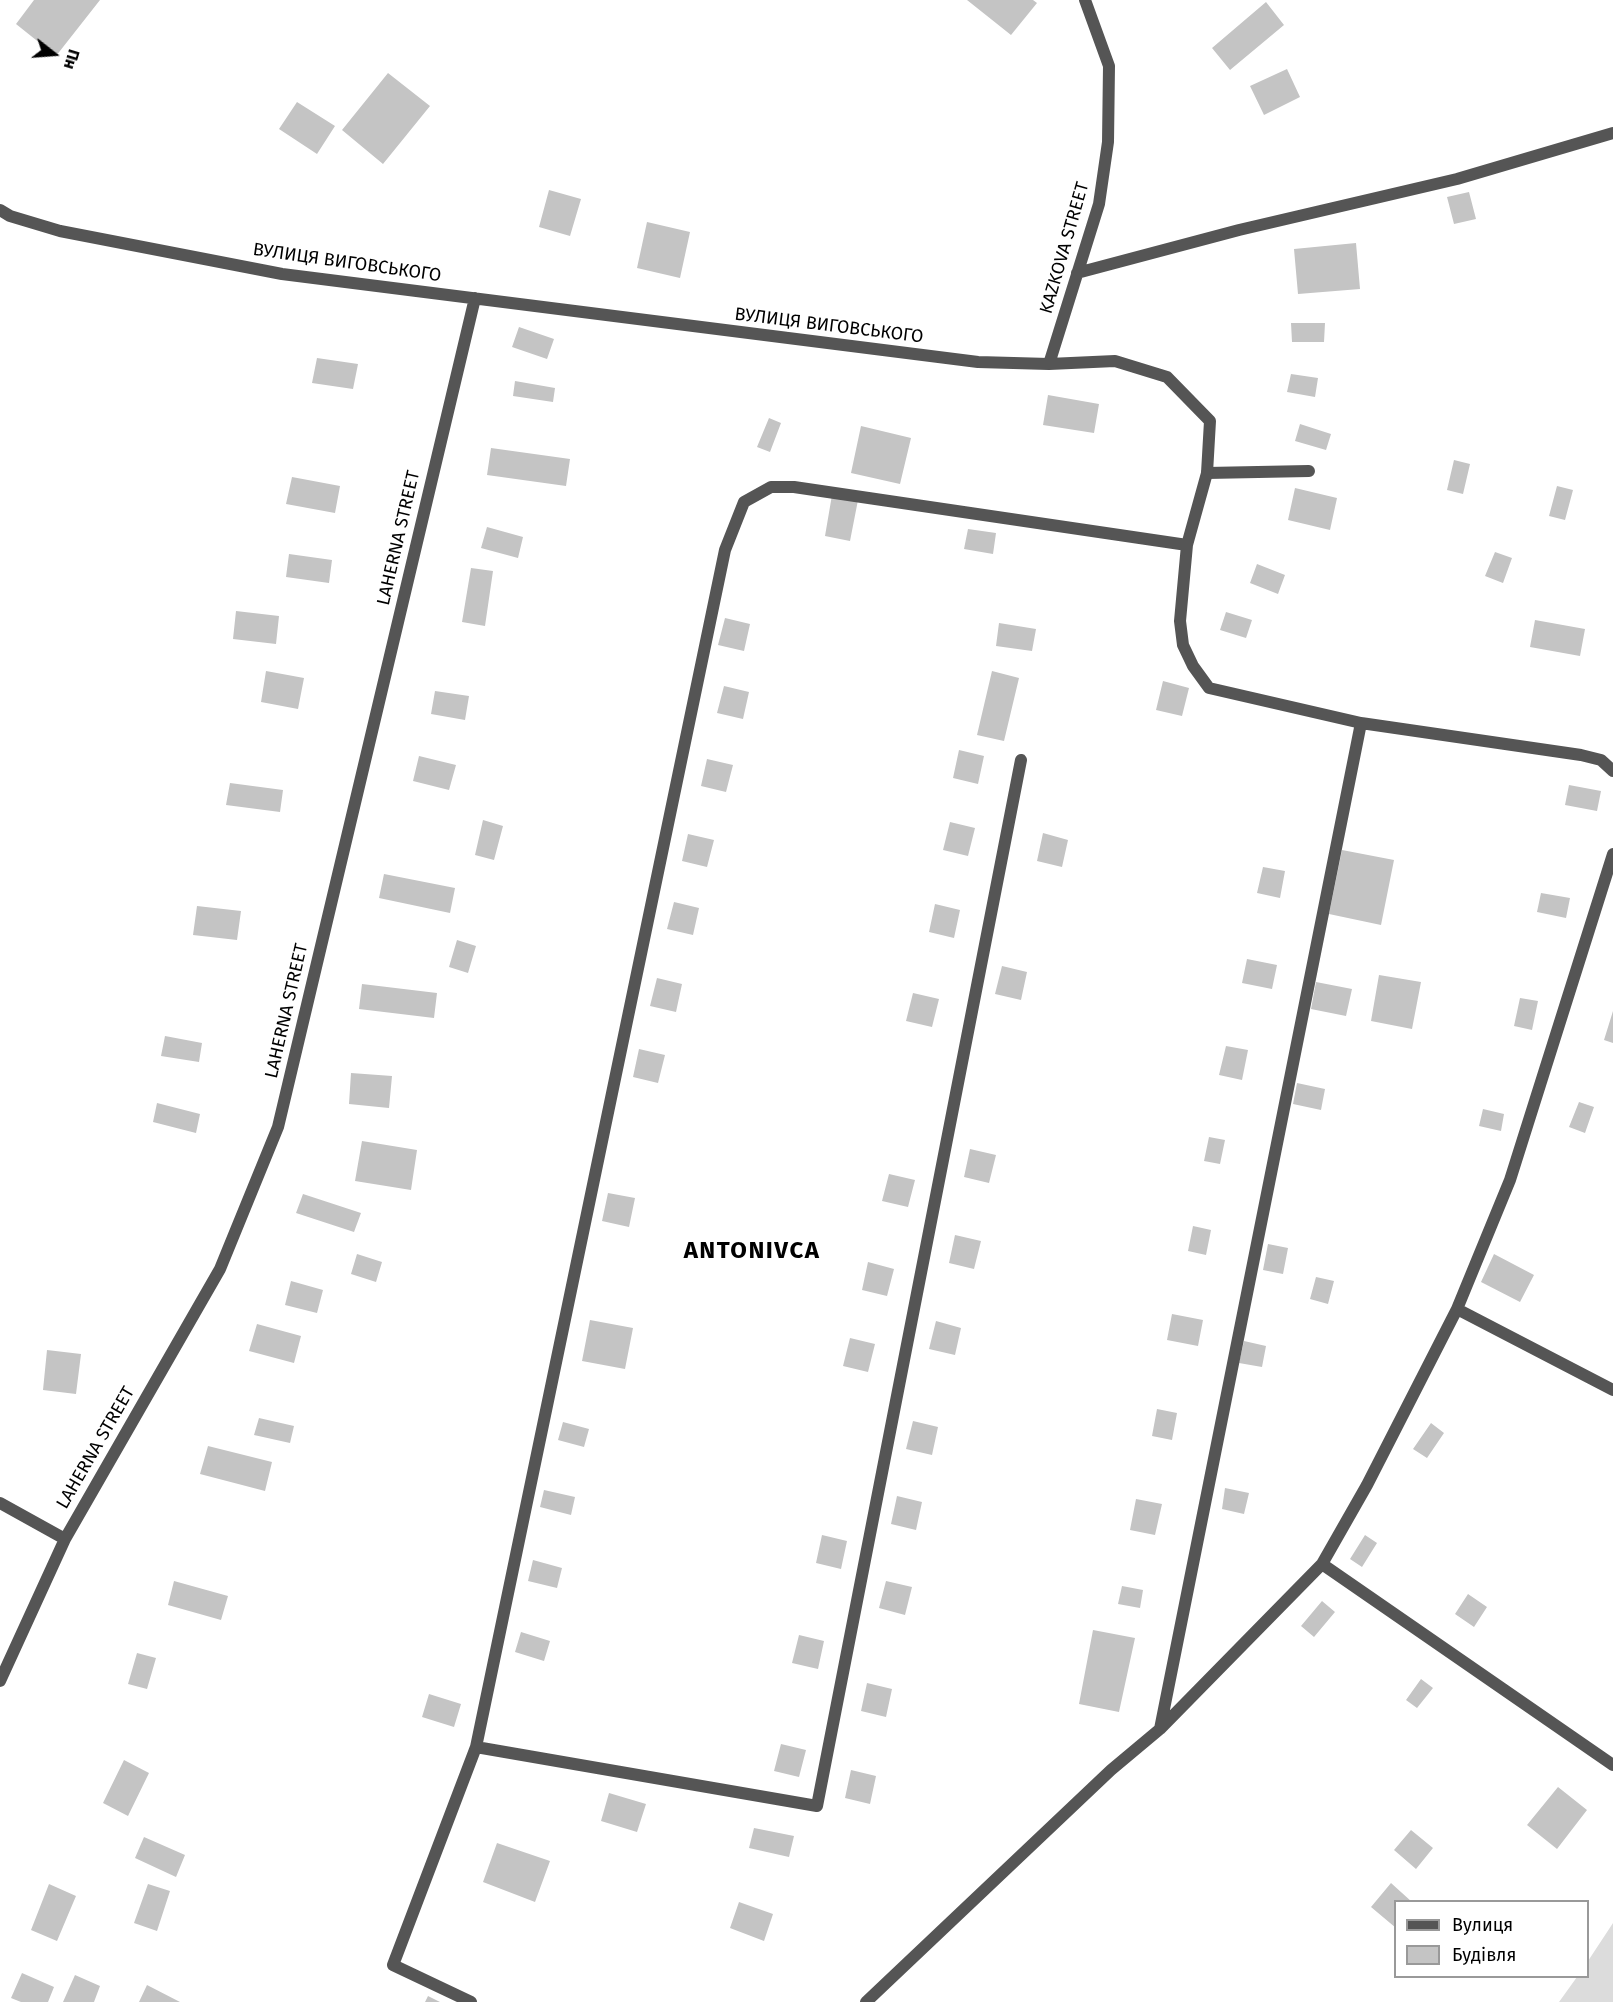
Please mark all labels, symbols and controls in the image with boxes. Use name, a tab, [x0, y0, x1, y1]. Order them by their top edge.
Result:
north arrow	[24, 24, 84, 84]
text: Пн	[60, 47, 84, 72]
street label: KAZKOVA STREET	[1036, 180, 1094, 316]
street label: ВУЛИЦЯ ВИГОВСЬКОГО	[251, 239, 443, 287]
street label: ВУЛИЦЯ ВИГОВСЬКОГО	[733, 304, 925, 348]
street label: LAHERNA STREET	[373, 469, 425, 607]
street label: LAHERNA STREET	[261, 942, 313, 1080]
district label: ANTONIVCA	[684, 1237, 820, 1265]
street label: LAHERNA STREET	[52, 1383, 140, 1513]
legend	[1394, 1900, 1589, 1978]
text: Вулиця	[1452, 1914, 1513, 1936]
text: Будівля	[1452, 1944, 1516, 1966]

